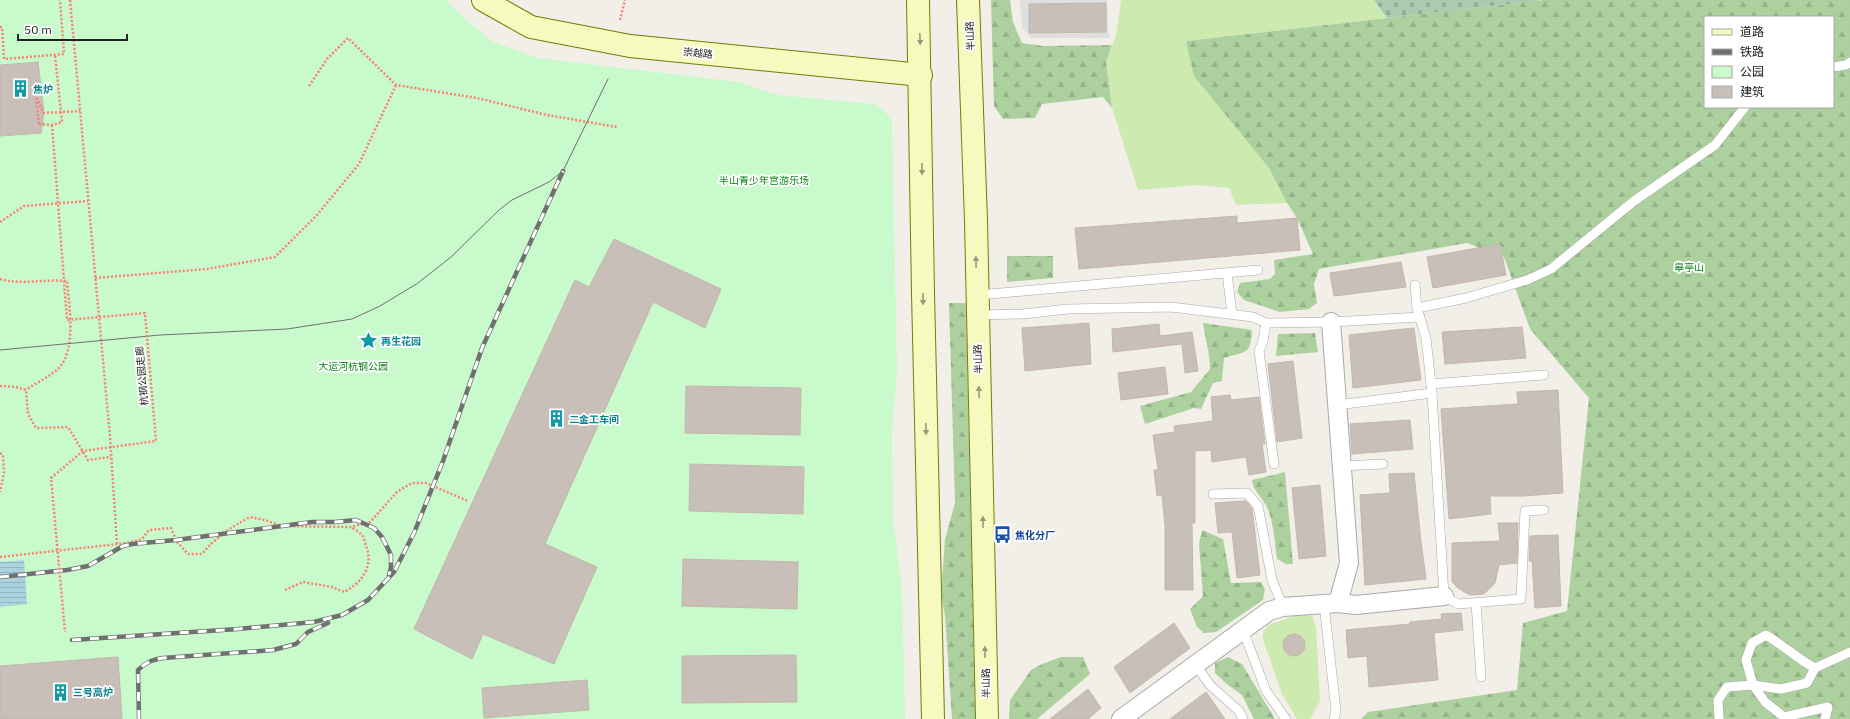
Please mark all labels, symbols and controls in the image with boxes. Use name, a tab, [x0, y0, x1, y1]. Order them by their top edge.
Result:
scale bar	[18, 16, 127, 42]
legend	[1704, 16, 1834, 108]
street label: 半山路	[963, 21, 977, 51]
text: 50 m	[24, 22, 52, 37]
text: 道路	[1740, 24, 1764, 39]
one-way arrow	[916, 33, 923, 45]
text: 铁路	[1740, 44, 1764, 59]
street label: 崇越路	[682, 45, 714, 61]
text: 公园	[1740, 64, 1764, 79]
building icon: 焦炉	[10, 79, 30, 99]
place label: 焦炉	[33, 83, 53, 96]
text: 建筑	[1740, 84, 1764, 99]
one-way arrow	[918, 163, 925, 175]
park label: 半山青少年宫游乐场	[719, 174, 809, 187]
one-way arrow	[973, 255, 979, 268]
park label: 皋亭山	[1674, 261, 1704, 274]
one-way arrow	[920, 293, 926, 306]
place icon: 再生花园	[358, 331, 378, 351]
place label: 再生花园	[381, 335, 421, 348]
street label: 半山路	[971, 344, 985, 374]
street label: 杭钢公园走廊	[133, 346, 151, 406]
park label: 大运河杭钢公园	[318, 360, 388, 373]
one-way arrow	[976, 386, 983, 398]
building icon: 二金工车间	[546, 409, 566, 429]
place label: 二金工车间	[569, 413, 619, 426]
one-way arrow	[923, 423, 929, 436]
one-way arrow	[980, 515, 986, 528]
bus stop icon: 焦化分厂	[992, 525, 1012, 545]
place label: 焦化分厂	[1015, 529, 1055, 542]
one-way arrow	[982, 645, 988, 658]
street label: 半山路	[979, 668, 993, 698]
building icon: 三号高炉	[50, 682, 70, 702]
place label: 三号高炉	[73, 686, 113, 699]

